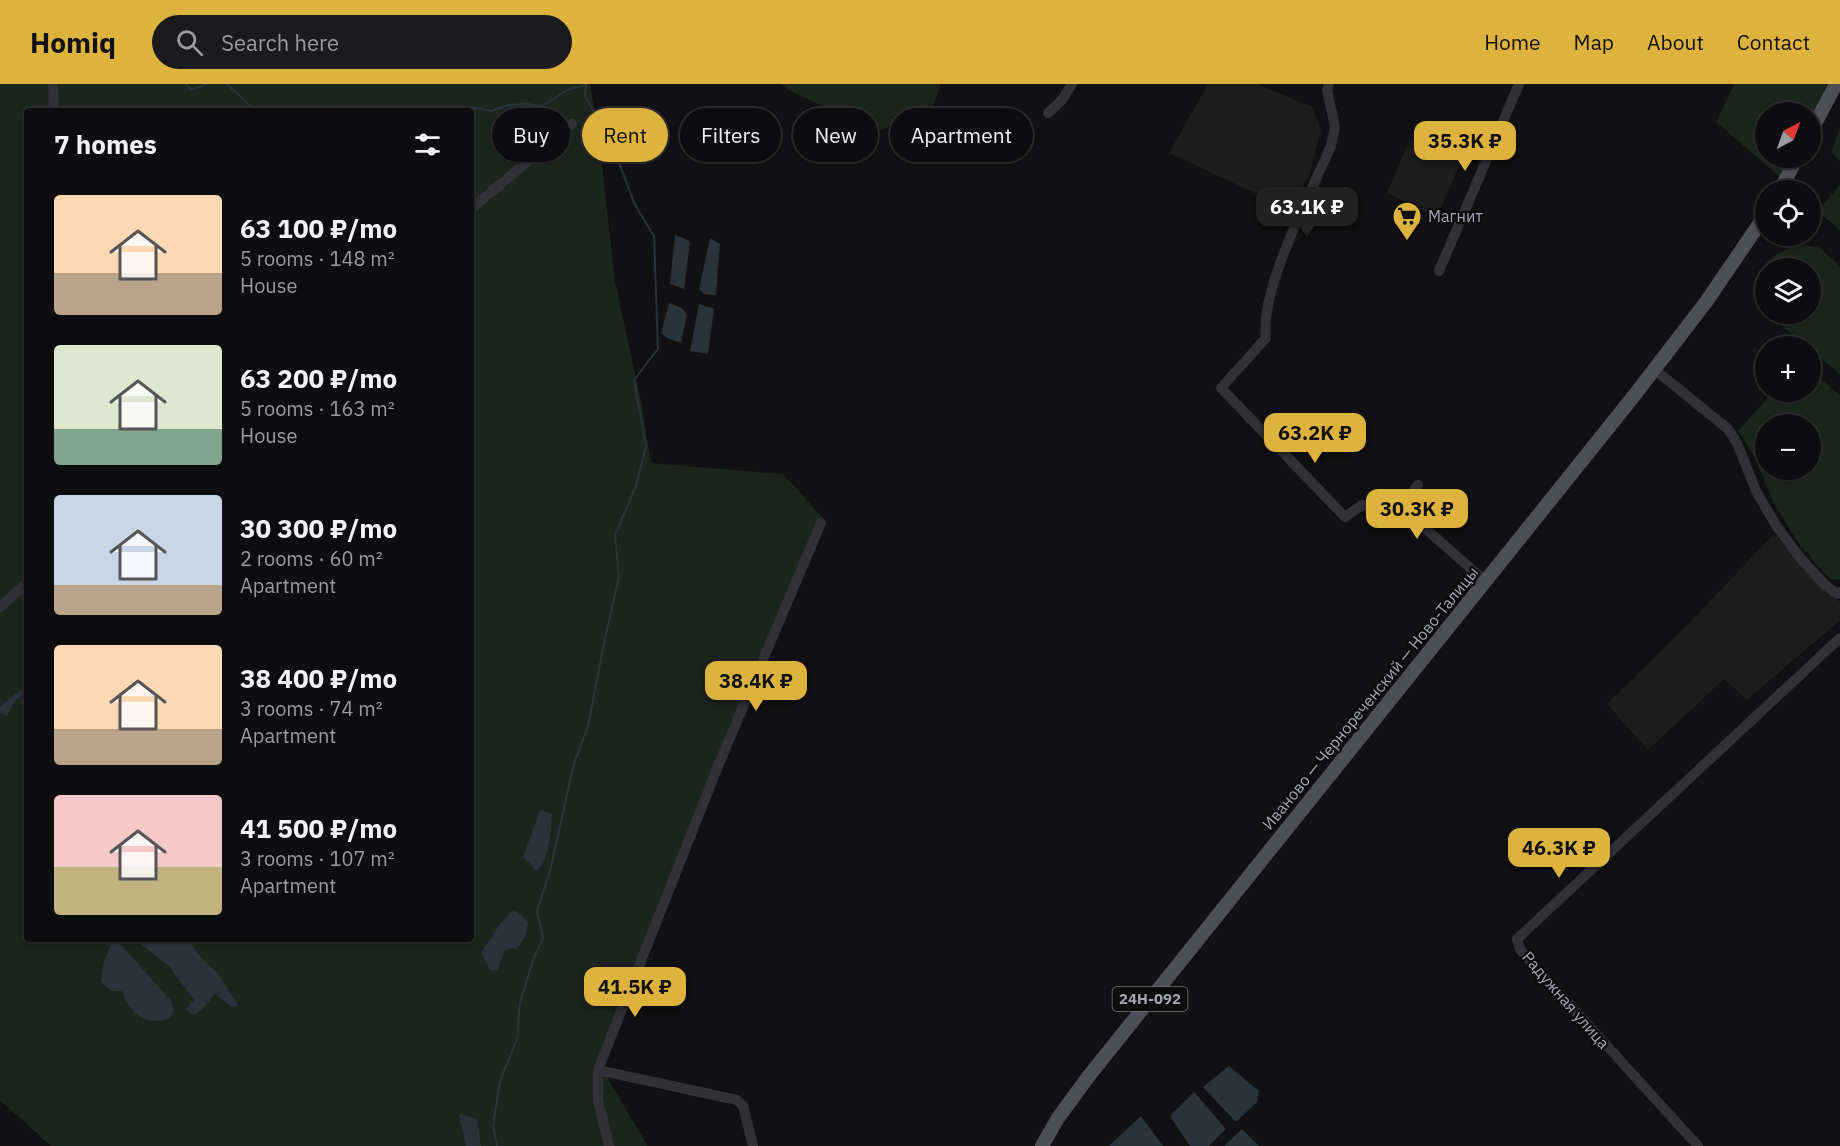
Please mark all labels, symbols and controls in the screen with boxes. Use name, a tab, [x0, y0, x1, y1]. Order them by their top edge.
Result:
search box	[152, 15, 572, 69]
text: Homiq	[30, 24, 116, 61]
icon: search	[173, 26, 206, 59]
text: Search here	[221, 28, 339, 57]
text: Home	[1484, 28, 1541, 56]
text: Map	[1574, 28, 1614, 56]
text: About	[1647, 28, 1704, 56]
text: Contact	[1737, 28, 1810, 56]
north arrow	[1755, 102, 1821, 168]
map controls	[1755, 102, 1821, 480]
chip: Buy	[492, 108, 570, 162]
chip: Rent	[582, 108, 668, 162]
chip: Filters	[680, 108, 781, 162]
chip: New	[793, 108, 878, 162]
chip: Apartment	[890, 108, 1033, 162]
pin: 35.3K ₽	[1410, 121, 1520, 172]
text: 7 homes	[54, 127, 157, 161]
text: 35.3K ₽	[1428, 127, 1502, 154]
icon: filters	[411, 128, 444, 161]
button: locate	[1755, 180, 1821, 246]
pin: 63.1K ₽	[1252, 187, 1362, 238]
text: 63.1K ₽	[1270, 193, 1344, 220]
supermarket icon: Магнит	[1391, 200, 1423, 242]
place label: Магнит	[1428, 206, 1483, 226]
text: 63 100 ₽/mo	[240, 211, 397, 245]
icon: home	[102, 219, 174, 291]
text: 5 rooms · 148 m²	[240, 245, 395, 272]
button: layers	[1755, 258, 1821, 324]
text: House	[240, 272, 297, 299]
button: +	[1755, 336, 1821, 402]
text: 63 200 ₽/mo	[240, 361, 397, 395]
icon: home	[102, 369, 174, 441]
text: 5 rooms · 163 m²	[240, 395, 395, 422]
pin: 63.2K ₽	[1260, 413, 1370, 464]
button: −	[1755, 414, 1821, 480]
text: 63.2K ₽	[1278, 419, 1352, 446]
text: House	[240, 422, 297, 449]
pin: 30.3K ₽	[1362, 489, 1472, 540]
text: 30.3K ₽	[1380, 495, 1454, 522]
text: 30 300 ₽/mo	[240, 511, 397, 545]
icon: home	[102, 519, 174, 591]
text: 2 rooms · 60 m²	[240, 545, 383, 572]
street label: Иваново — Чернореченский — Ново-Талицы	[1258, 562, 1482, 834]
text: Apartment	[240, 572, 336, 599]
text: 38 400 ₽/mo	[240, 661, 397, 695]
pin: 38.4K ₽	[701, 661, 811, 712]
text: 38.4K ₽	[719, 667, 793, 694]
icon: home	[102, 669, 174, 741]
text: 3 rooms · 74 m²	[240, 695, 383, 722]
text: Apartment	[240, 722, 336, 749]
text: 41 500 ₽/mo	[240, 811, 397, 845]
icon: home	[102, 819, 174, 891]
pin: 46.3K ₽	[1504, 828, 1614, 879]
text: 46.3K ₽	[1522, 834, 1596, 861]
text: 3 rooms · 107 m²	[240, 845, 395, 872]
text: Apartment	[240, 872, 336, 899]
street label: Радужная улица	[1518, 947, 1614, 1053]
pin: 41.5K ₽	[580, 967, 690, 1018]
text: 41.5K ₽	[598, 973, 672, 1000]
road number: 24Н-092	[1112, 987, 1188, 1011]

